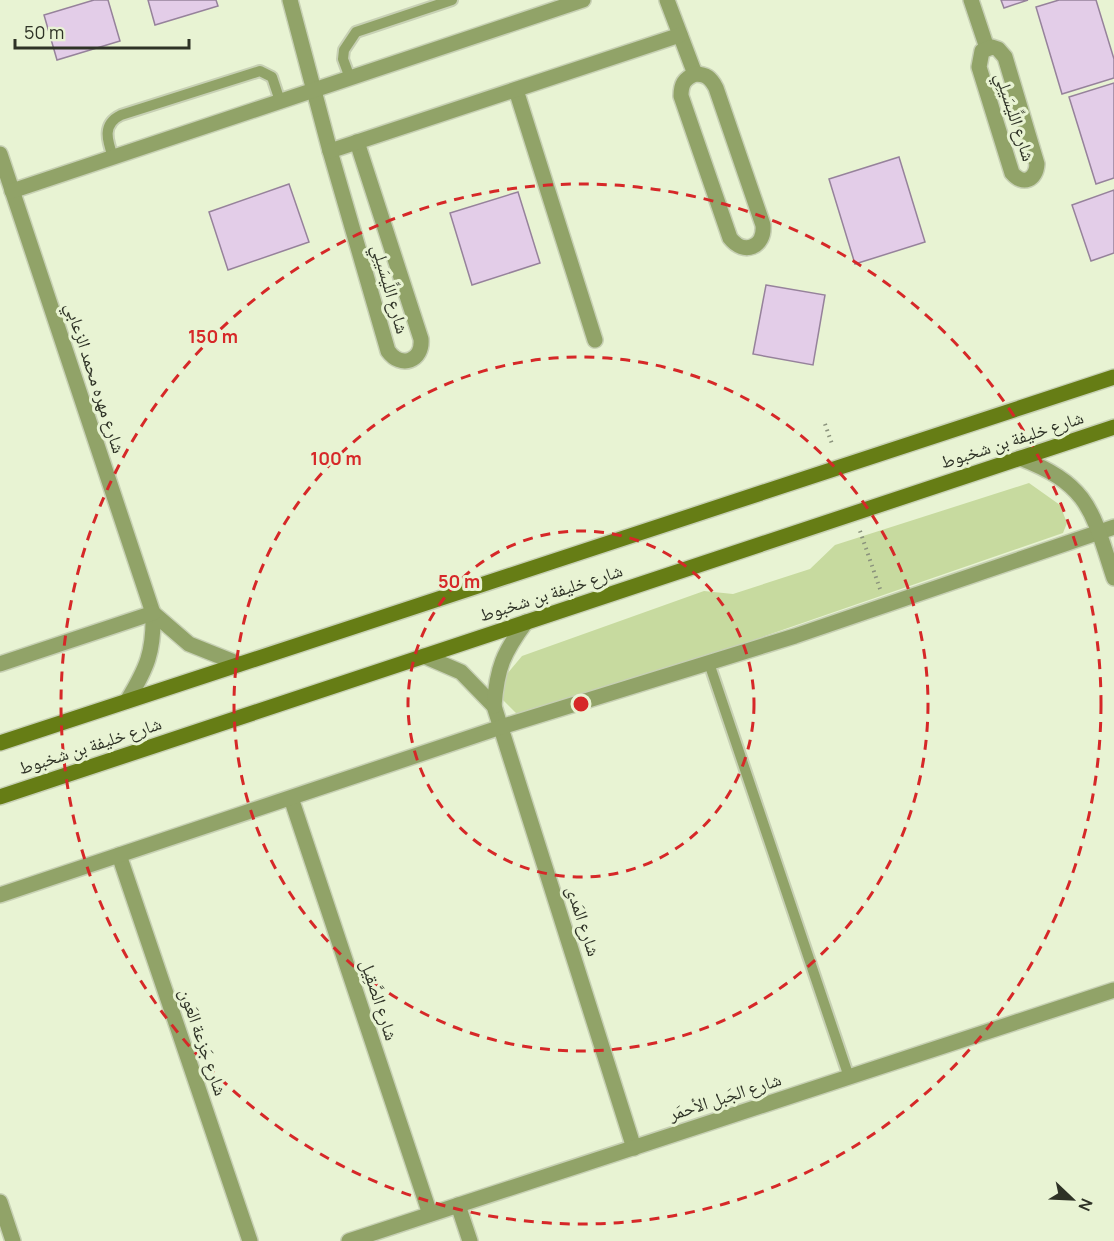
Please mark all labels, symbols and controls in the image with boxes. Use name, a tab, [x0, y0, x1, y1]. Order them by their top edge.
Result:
scale bar	[15, 12, 189, 50]
text: 50 m	[24, 20, 64, 44]
street label: شارع اللِّيسَيلِي	[987, 69, 1042, 165]
street label: شارع اللِّيسَيلِي	[363, 241, 415, 337]
street label: شارع مهره محمد الزعابي	[57, 299, 132, 457]
text: 150 m	[188, 324, 238, 348]
street label: شارع خليفة بن شخبوط	[937, 405, 1086, 474]
text: 100 m	[310, 446, 362, 470]
street label: شارع خليفة بن شخبوط	[476, 558, 625, 627]
text: 50 m	[438, 569, 480, 593]
centre of rings	[571, 694, 591, 714]
street label: شارع خليفة بن شخبوط	[15, 711, 164, 780]
street label: شارع المَدى	[561, 882, 607, 959]
street label: شارع الصَّقِيل	[356, 956, 404, 1043]
street label: شارع جَزعة العَون	[174, 985, 234, 1098]
street label: شارع الجَبل الأحمَر	[664, 1067, 784, 1126]
north arrow	[1042, 1169, 1102, 1229]
text: N	[1073, 1195, 1098, 1214]

